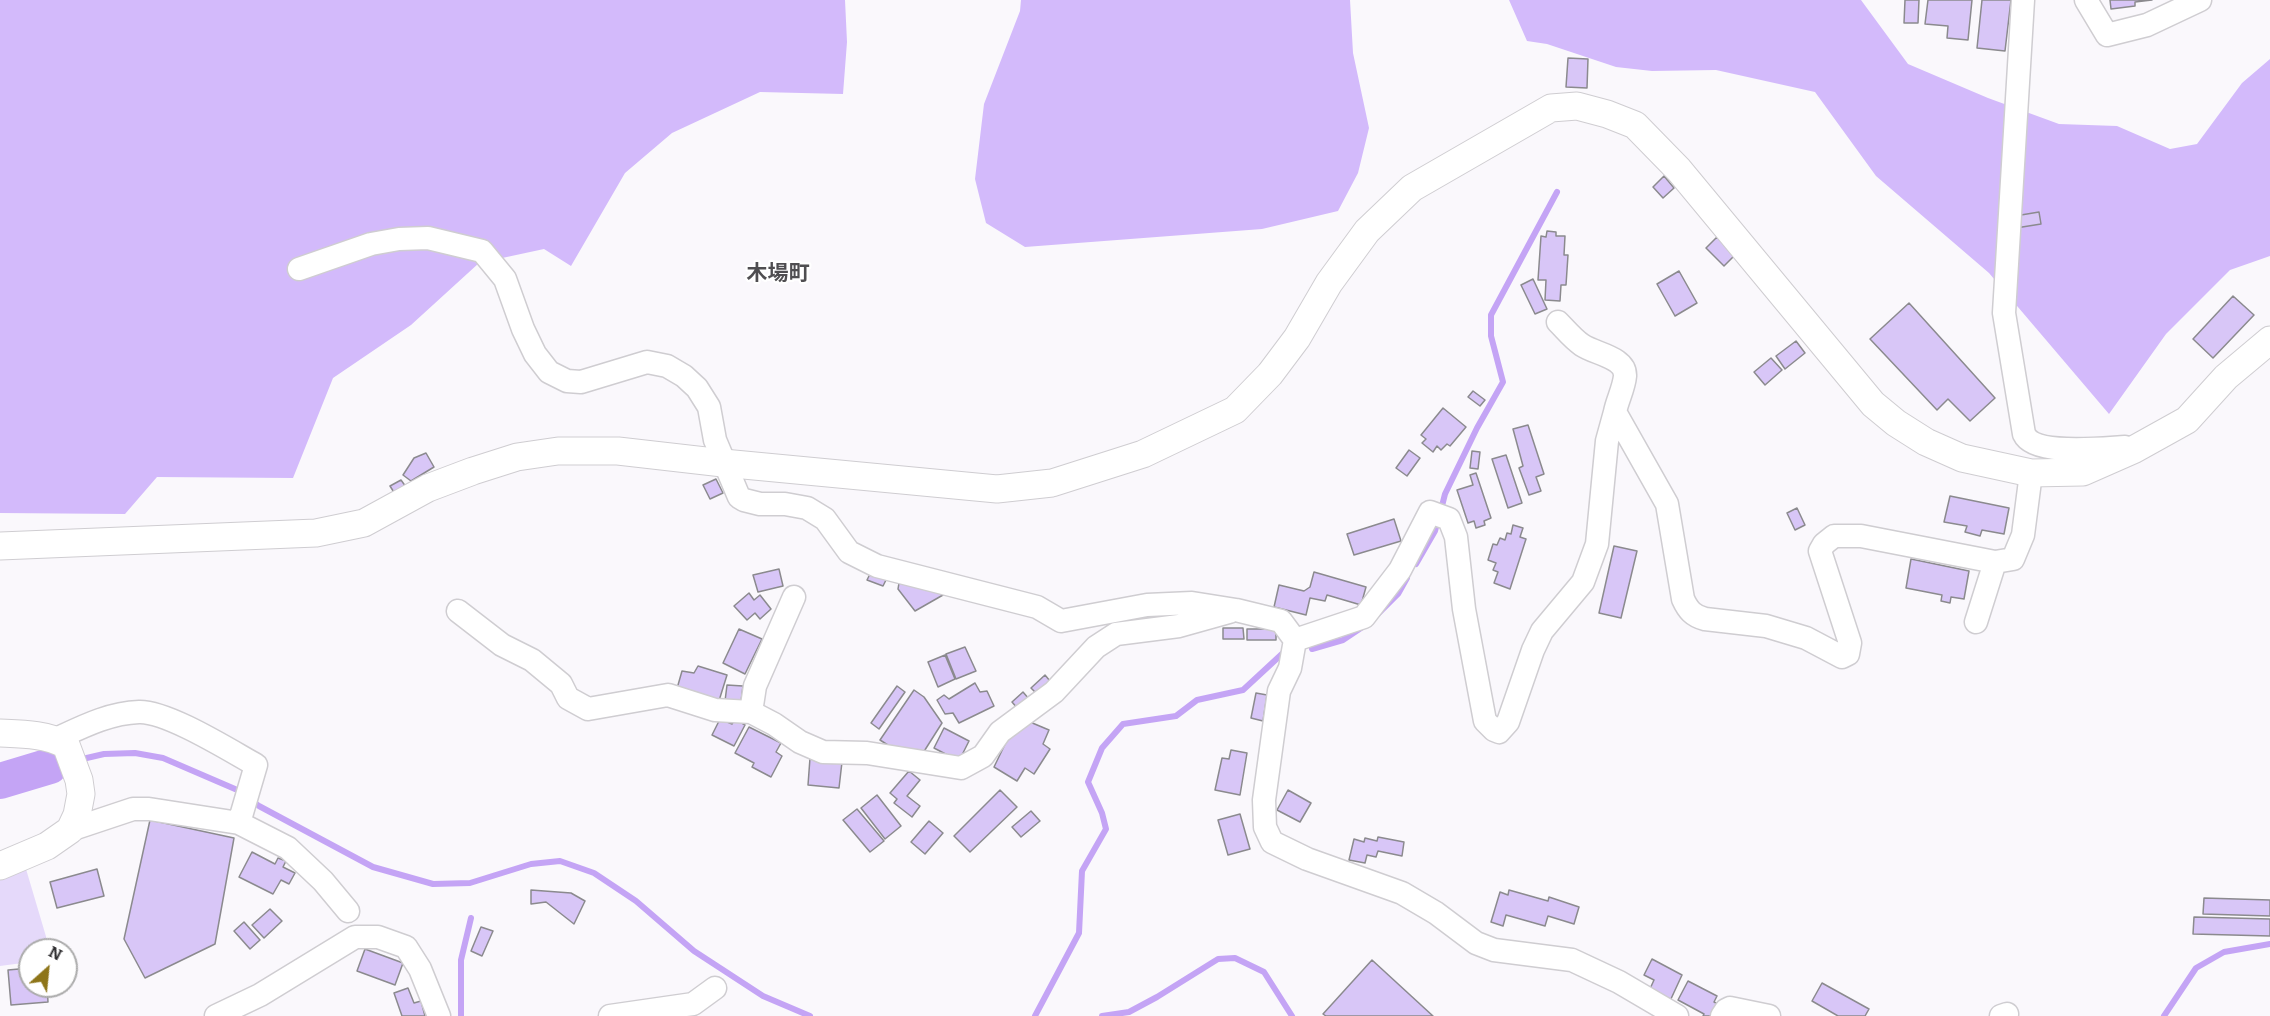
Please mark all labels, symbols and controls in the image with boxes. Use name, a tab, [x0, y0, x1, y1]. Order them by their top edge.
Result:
district label: 木場町	[747, 261, 809, 287]
north arrow	[18, 938, 78, 998]
text: N	[46, 942, 65, 965]

